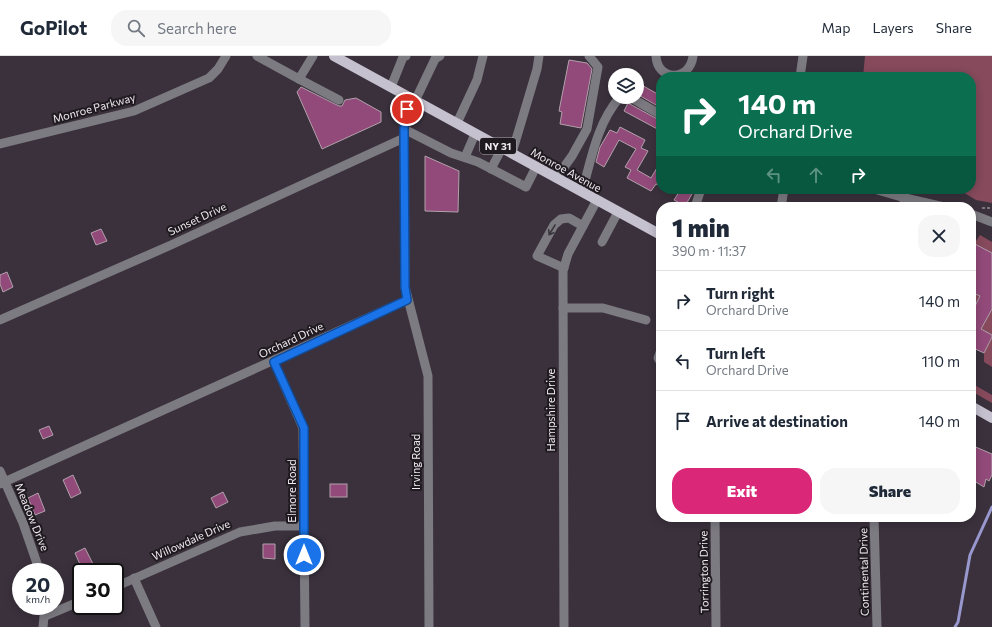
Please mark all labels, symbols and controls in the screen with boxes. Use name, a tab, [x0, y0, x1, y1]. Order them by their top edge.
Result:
search box	[111, 10, 391, 46]
text: GoPilot	[20, 16, 87, 39]
icon: search	[125, 17, 147, 39]
text: Search here	[157, 19, 237, 37]
text: Map	[822, 19, 850, 36]
text: Layers	[872, 19, 914, 36]
text: Share	[936, 19, 972, 36]
map controls	[608, 68, 644, 104]
button: layers	[608, 68, 644, 104]
text: 140 m	[738, 86, 816, 120]
icon: right	[672, 88, 724, 140]
street label: Monroe Parkway	[51, 90, 137, 125]
pin	[390, 92, 424, 126]
icon: arrive	[396, 98, 418, 120]
text: Orchard Drive	[738, 120, 852, 142]
road number: NY 31	[480, 138, 516, 154]
street label: Monroe Avenue	[529, 145, 604, 194]
icon: left	[763, 164, 785, 186]
icon: ahead	[805, 164, 827, 186]
icon: right	[847, 164, 869, 186]
street label: Sunset Drive	[166, 199, 228, 238]
text: 1 min	[672, 213, 730, 242]
button: close	[918, 215, 960, 257]
one-way arrow	[547, 224, 555, 236]
text: 390 m · 11:37	[672, 243, 746, 259]
text: Turn right	[706, 284, 775, 302]
icon: right	[672, 290, 694, 312]
text: 140 m	[919, 292, 960, 310]
text: Orchard Drive	[706, 302, 789, 318]
street label: Orchard Drive	[256, 319, 325, 360]
text: Turn left	[706, 344, 765, 362]
icon: left	[672, 350, 694, 372]
text: 110 m	[921, 352, 960, 370]
text: Orchard Drive	[706, 362, 789, 378]
street label: Hampshire Drive	[544, 368, 557, 451]
icon: arrive	[672, 410, 694, 432]
text: Arrive at destination	[706, 412, 848, 430]
text: 140 m	[919, 412, 960, 430]
street label: Irving Road	[409, 434, 422, 490]
street label: Elmore Road	[285, 459, 298, 523]
button: Exit	[672, 468, 812, 514]
button: Share	[820, 468, 960, 514]
street label: Meadow Drive	[13, 481, 52, 553]
street label: Willowdale Drive	[150, 516, 232, 563]
street label: Continental Drive	[856, 528, 871, 616]
street label: Torrington Drive	[696, 530, 711, 613]
position arrow	[283, 534, 325, 576]
speed limit sign: 30	[72, 563, 124, 615]
text: 20	[26, 572, 50, 596]
text: km/h	[26, 593, 50, 605]

